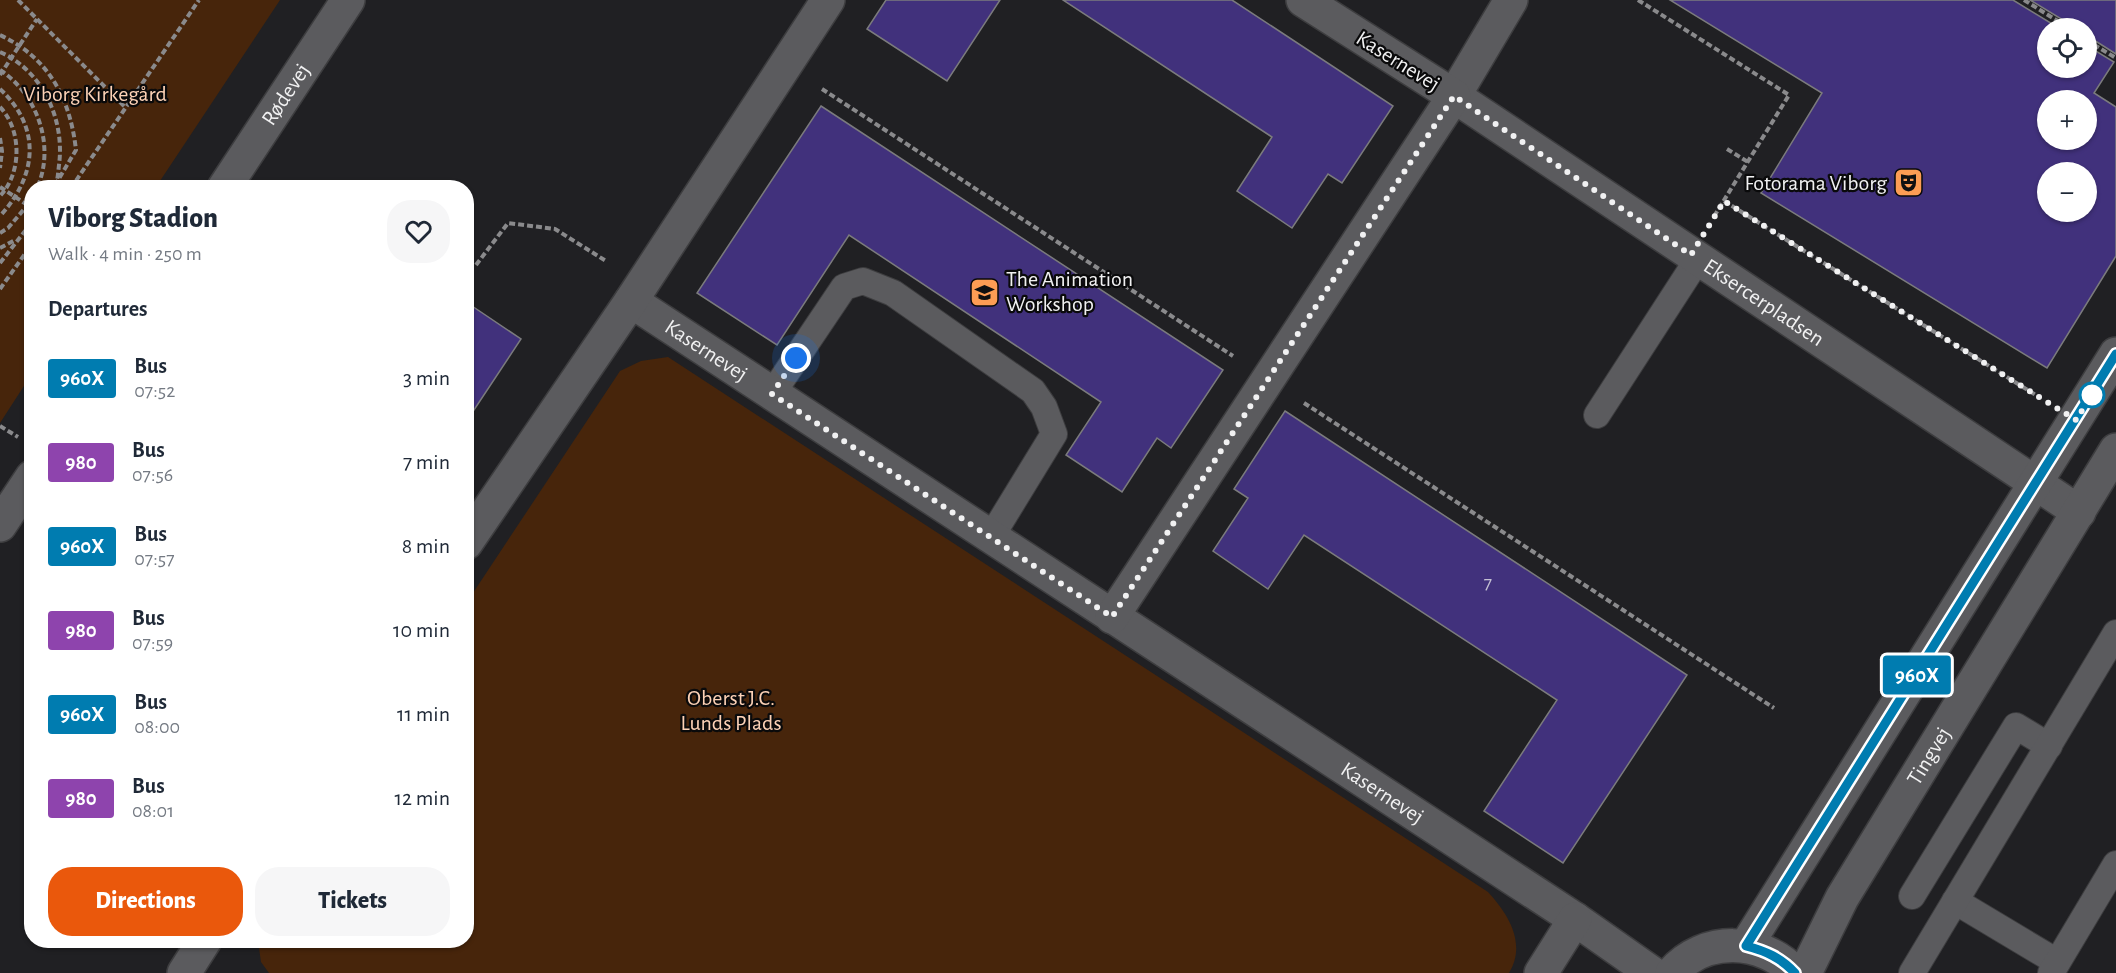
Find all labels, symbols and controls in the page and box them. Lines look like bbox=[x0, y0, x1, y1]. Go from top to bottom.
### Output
map controls bbox=[2037, 18, 2097, 222]
button: locate bbox=[2037, 18, 2097, 78]
street label: Kasernevej bbox=[1352, 27, 1444, 95]
street label: Rødevej bbox=[258, 60, 314, 129]
park label: Viborg Kirkegård bbox=[23, 83, 167, 105]
button: + bbox=[2037, 90, 2097, 150]
button: − bbox=[2037, 162, 2097, 222]
theatre icon: Fotorama Viborg bbox=[1892, 167, 1924, 199]
place label: Fotorama Viborg bbox=[1744, 172, 1887, 194]
button: heart bbox=[387, 200, 450, 263]
text: Viborg Stadion bbox=[48, 205, 218, 233]
text: Walk · 4 min · 250 m bbox=[48, 244, 202, 264]
street label: Eksercerpladsen bbox=[1700, 254, 1828, 350]
place label: The Animation Workshop bbox=[1006, 268, 1133, 315]
school or university icon: The Animation Workshop bbox=[969, 276, 1001, 308]
text: Departures bbox=[48, 298, 148, 320]
street label: Kasernevej bbox=[661, 315, 752, 385]
your location bbox=[781, 343, 811, 373]
text: Bus bbox=[134, 355, 167, 377]
text: 3 min bbox=[403, 367, 450, 389]
text: 960X bbox=[60, 368, 104, 389]
text: 07:52 bbox=[134, 381, 175, 401]
unlabelled marker bbox=[2079, 382, 2105, 408]
text: Bus bbox=[132, 439, 165, 461]
text: 7 min bbox=[403, 451, 450, 473]
text: 980 bbox=[65, 452, 97, 473]
text: 07:56 bbox=[132, 465, 173, 485]
text: Bus bbox=[134, 523, 167, 545]
text: 8 min bbox=[402, 535, 450, 557]
text: 960X bbox=[60, 536, 104, 557]
text: 07:57 bbox=[134, 549, 175, 569]
house number: 7 bbox=[1484, 573, 1492, 593]
text: Bus bbox=[132, 607, 165, 629]
text: 10 min bbox=[393, 619, 450, 641]
text: 980 bbox=[65, 620, 97, 641]
text: 07:59 bbox=[132, 633, 173, 653]
line badge: 960X bbox=[1875, 656, 1959, 694]
text: 960X bbox=[1895, 665, 1939, 686]
park label: Oberst J.C. Lunds Plads bbox=[680, 687, 782, 734]
text: Bus bbox=[134, 691, 167, 713]
text: 11 min bbox=[397, 703, 450, 725]
text: 960X bbox=[60, 704, 104, 725]
text: 08:00 bbox=[134, 717, 180, 737]
street label: Tingvej bbox=[1903, 723, 1955, 789]
street label: Kasernevej bbox=[1337, 758, 1428, 828]
text: Bus bbox=[132, 775, 165, 797]
text: 12 min bbox=[395, 787, 450, 809]
text: 980 bbox=[65, 788, 97, 809]
text: 08:01 bbox=[132, 801, 174, 821]
button: Directions bbox=[48, 867, 243, 936]
button: Tickets bbox=[255, 867, 450, 936]

